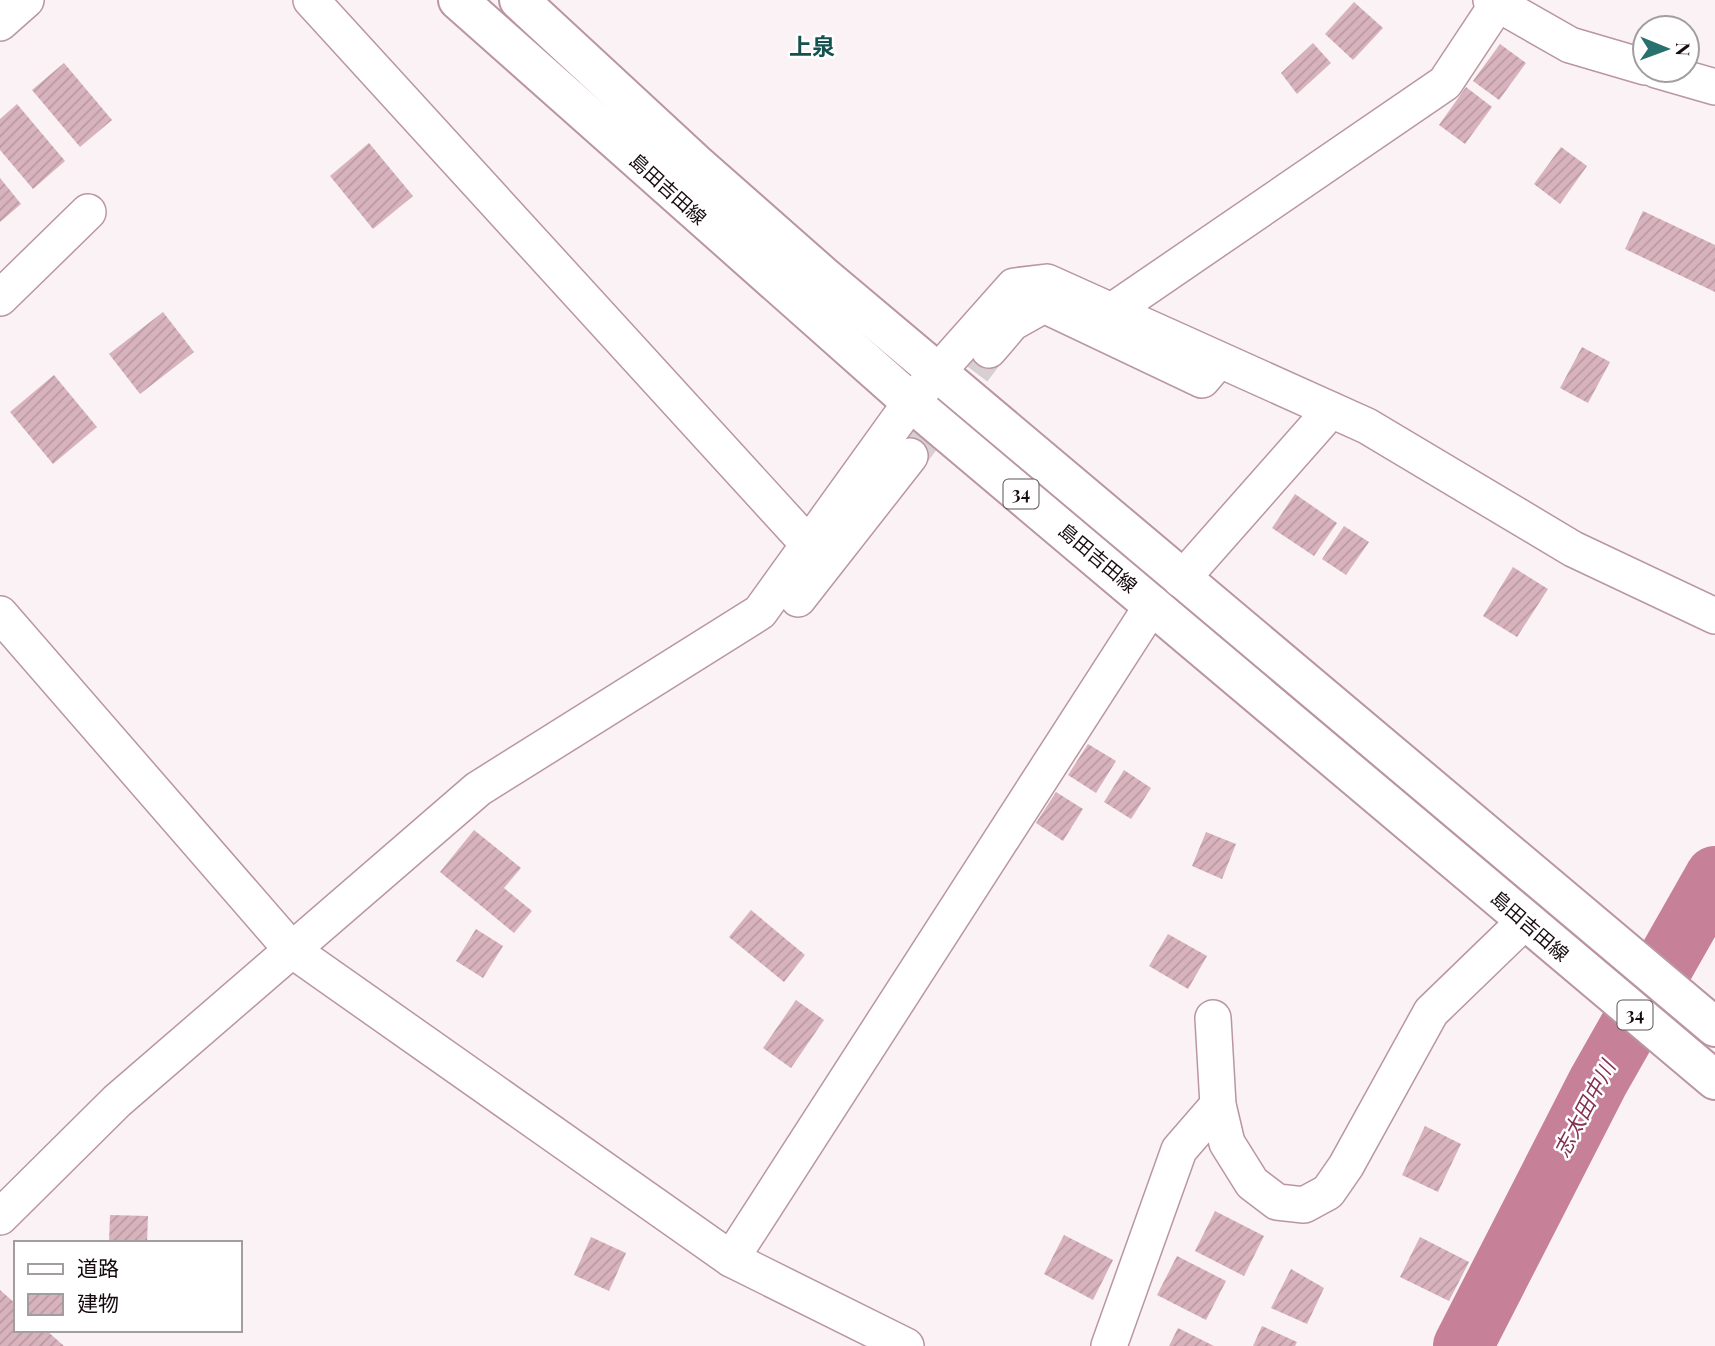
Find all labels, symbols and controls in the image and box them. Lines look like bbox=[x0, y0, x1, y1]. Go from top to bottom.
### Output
north arrow bbox=[1631, 14, 1701, 84]
district label: 上泉 bbox=[789, 30, 835, 61]
text: N bbox=[1671, 42, 1697, 57]
street label: 島田吉田線 bbox=[625, 147, 713, 230]
road number: 34 bbox=[1004, 480, 1038, 508]
street label: 島田吉田線 bbox=[1054, 517, 1143, 598]
street label: 島田吉田線 bbox=[1486, 884, 1575, 966]
road number: 34 bbox=[1618, 1000, 1652, 1030]
water label: 志太田中川 bbox=[1546, 1053, 1621, 1161]
legend bbox=[14, 1241, 242, 1332]
text: 道路 bbox=[77, 1253, 119, 1281]
text: 建物 bbox=[77, 1288, 119, 1316]

